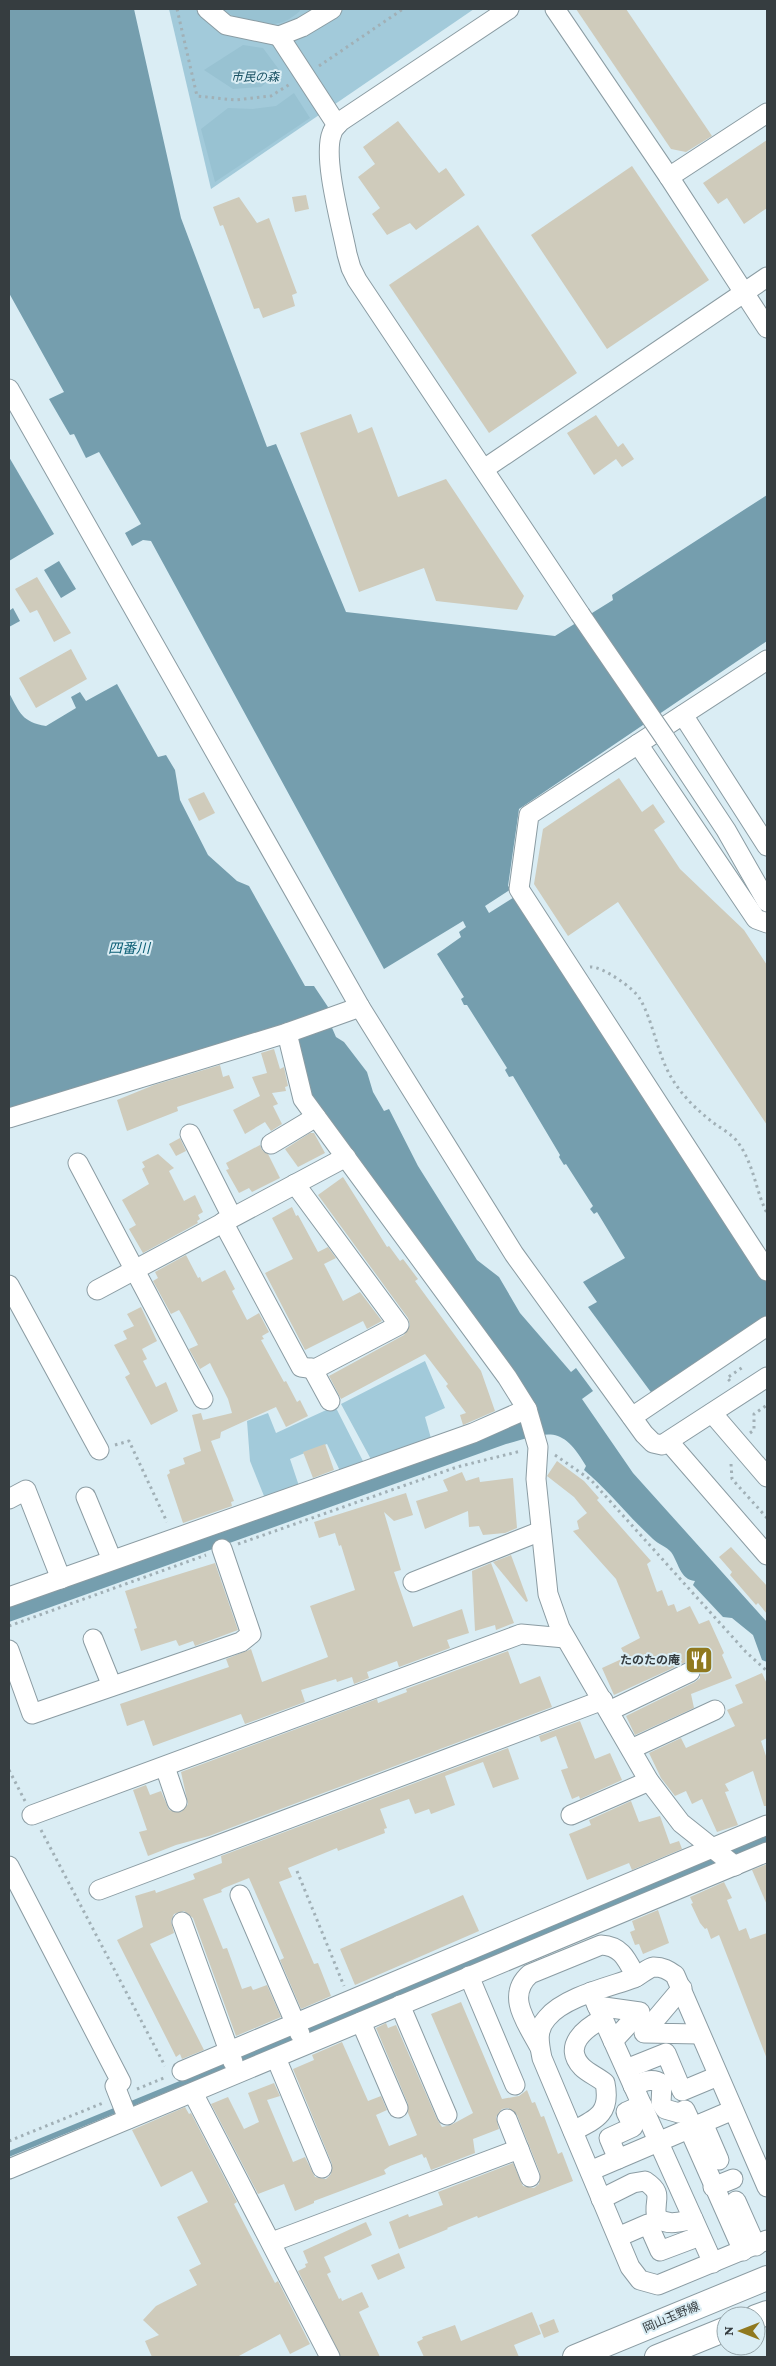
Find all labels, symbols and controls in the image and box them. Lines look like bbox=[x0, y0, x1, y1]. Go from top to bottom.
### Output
park label: 市民の森 bbox=[231, 70, 280, 84]
water label: 四番川 bbox=[108, 940, 152, 956]
restaurant icon: たのたの庵 bbox=[684, 1645, 714, 1675]
place label: たのたの庵 bbox=[620, 1653, 680, 1667]
street label: 岡山玉野線 bbox=[641, 2299, 701, 2335]
north arrow bbox=[716, 2306, 766, 2356]
text: N bbox=[720, 2326, 736, 2336]

